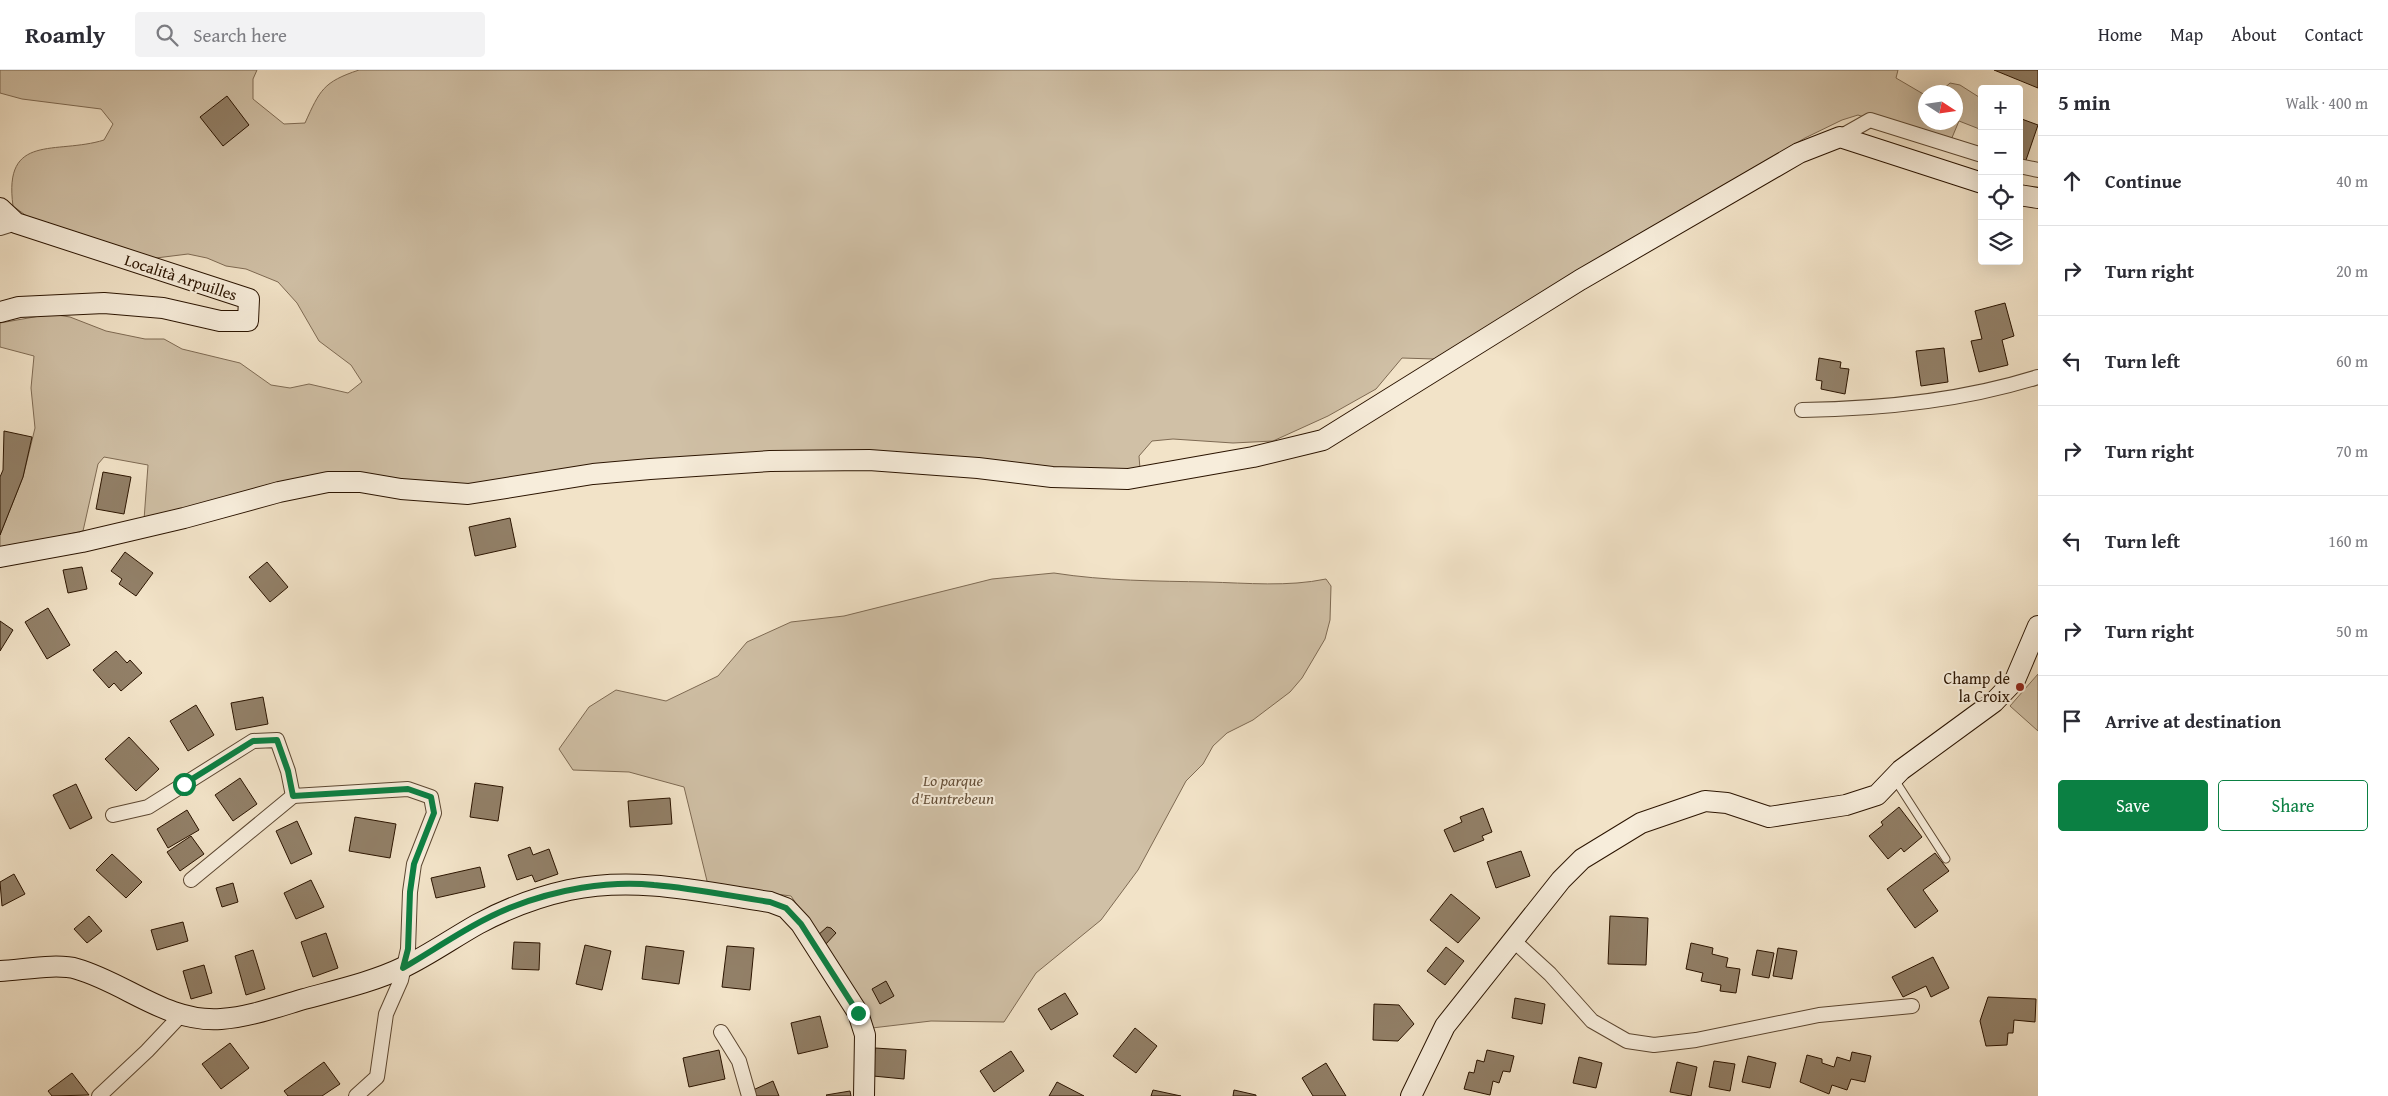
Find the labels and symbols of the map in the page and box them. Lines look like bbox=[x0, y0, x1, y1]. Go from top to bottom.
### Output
north arrow bbox=[1918, 85, 1963, 130]
street label: Località Arpuilles bbox=[122, 247, 240, 307]
place label: Champ de la Croix bbox=[1943, 666, 2011, 708]
marker: Champ de la Croix bbox=[2014, 681, 2026, 693]
park label: Lo parque d'Euntrebeun bbox=[912, 768, 994, 810]
route start bbox=[173, 773, 196, 796]
route end bbox=[847, 1002, 870, 1025]

